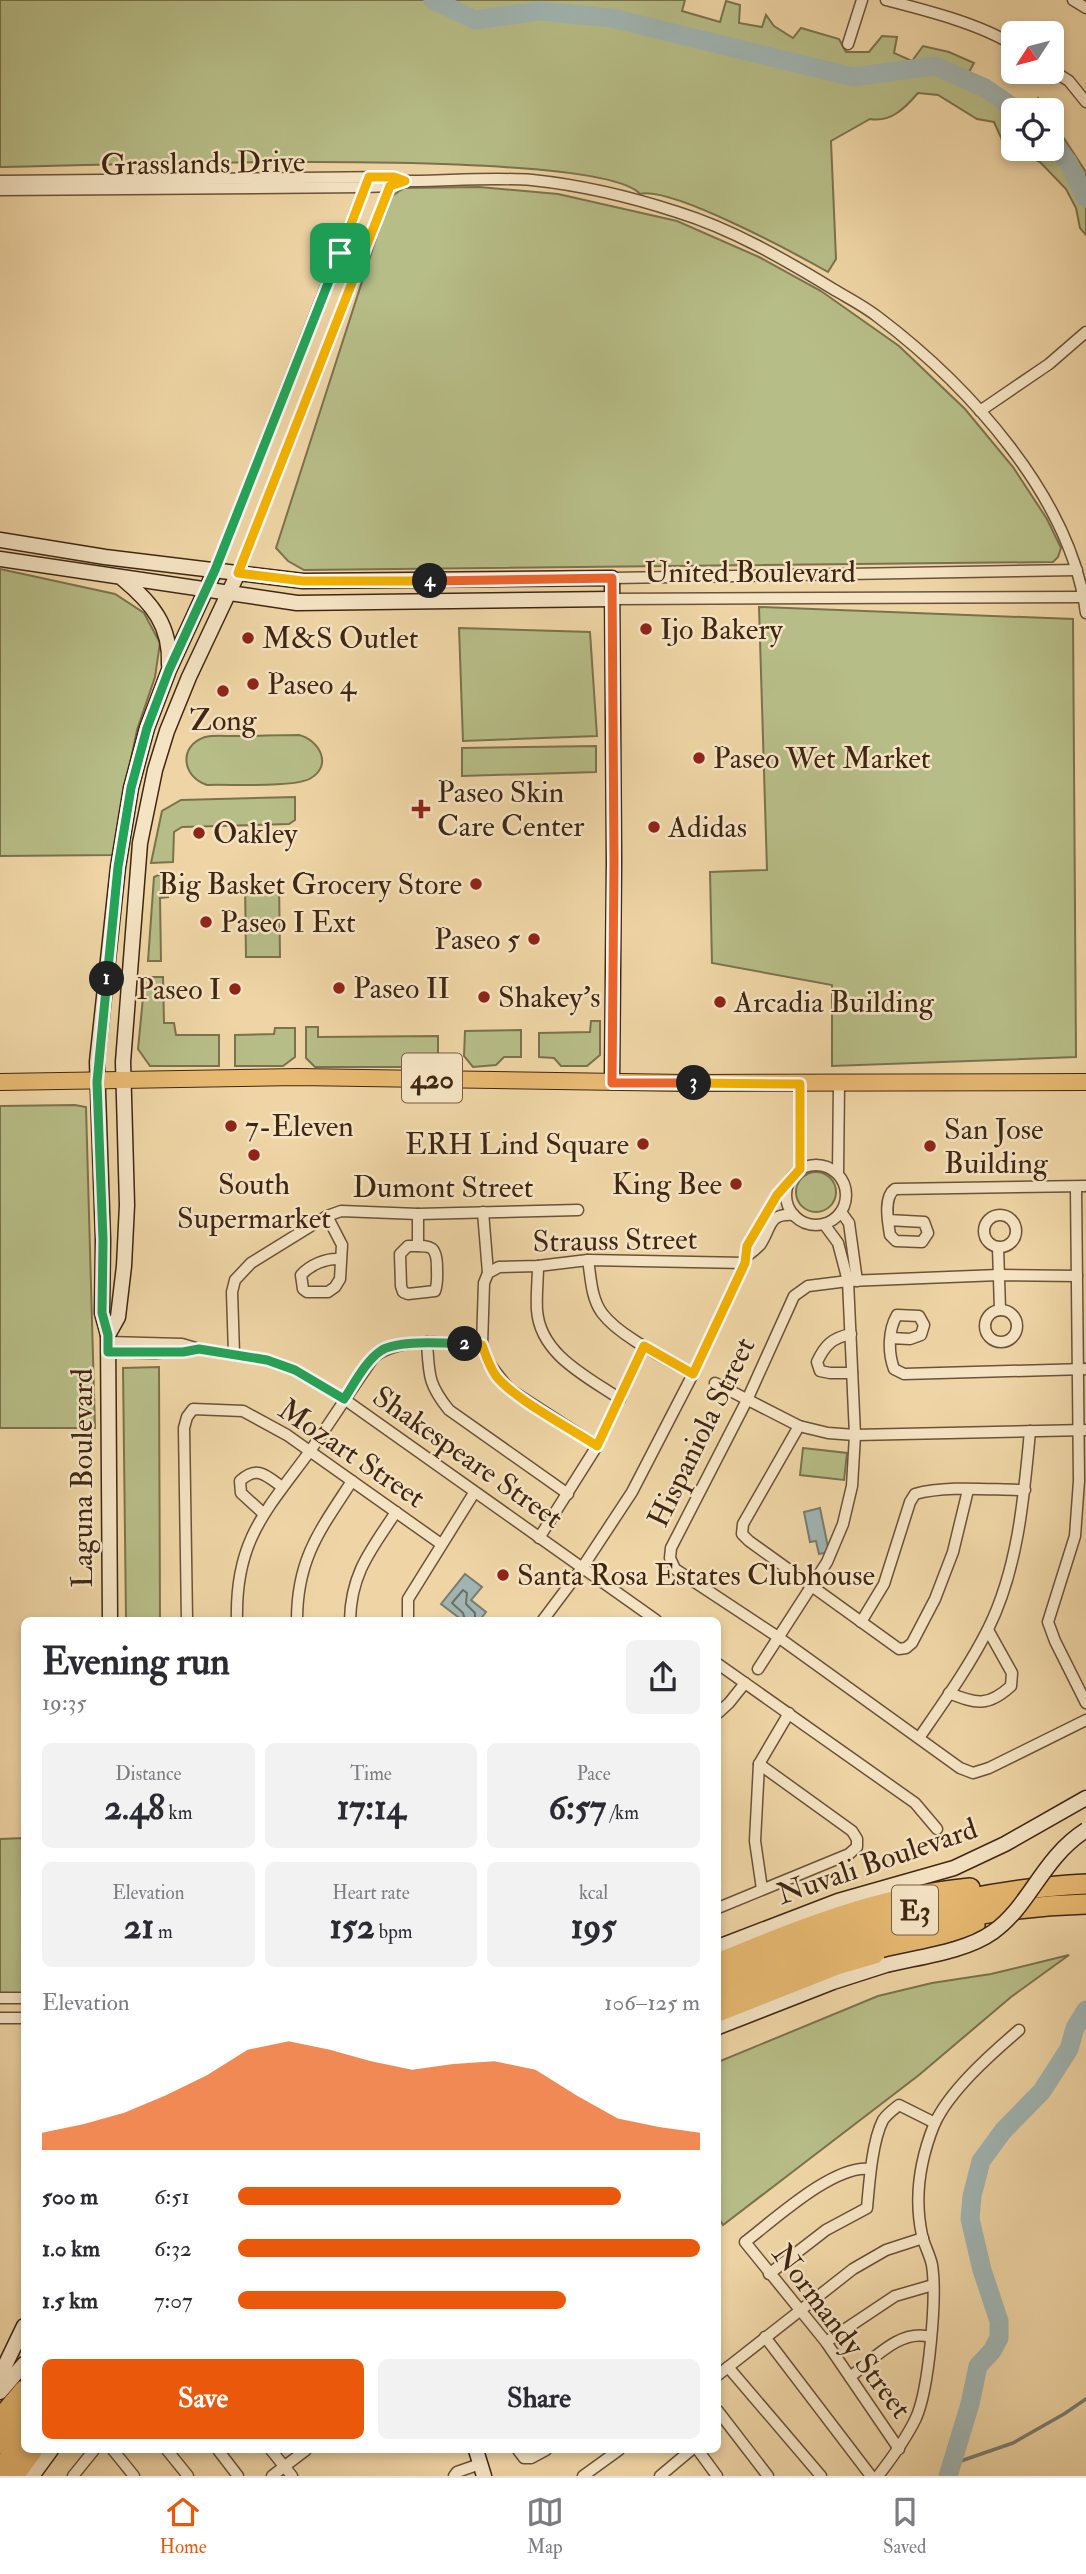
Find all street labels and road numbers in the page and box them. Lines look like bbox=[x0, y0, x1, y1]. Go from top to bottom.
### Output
street label: Grasslands Drive bbox=[100, 143, 306, 184]
street label: United Boulevard bbox=[644, 554, 856, 591]
road number: 420 bbox=[402, 1054, 462, 1102]
street label: Dumont Street bbox=[352, 1169, 534, 1206]
street label: Strauss Street bbox=[532, 1221, 698, 1260]
street label: Hispaniola Street bbox=[640, 1331, 763, 1533]
street label: Laguna Boulevard bbox=[64, 1368, 101, 1588]
street label: Shakespeare Street bbox=[365, 1378, 570, 1537]
street label: Mozart Street bbox=[271, 1391, 432, 1516]
street label: Nuvali Boulevard bbox=[772, 1810, 982, 1913]
road number: E3 bbox=[892, 1885, 938, 1934]
street label: Normandy Street bbox=[764, 2237, 920, 2426]

